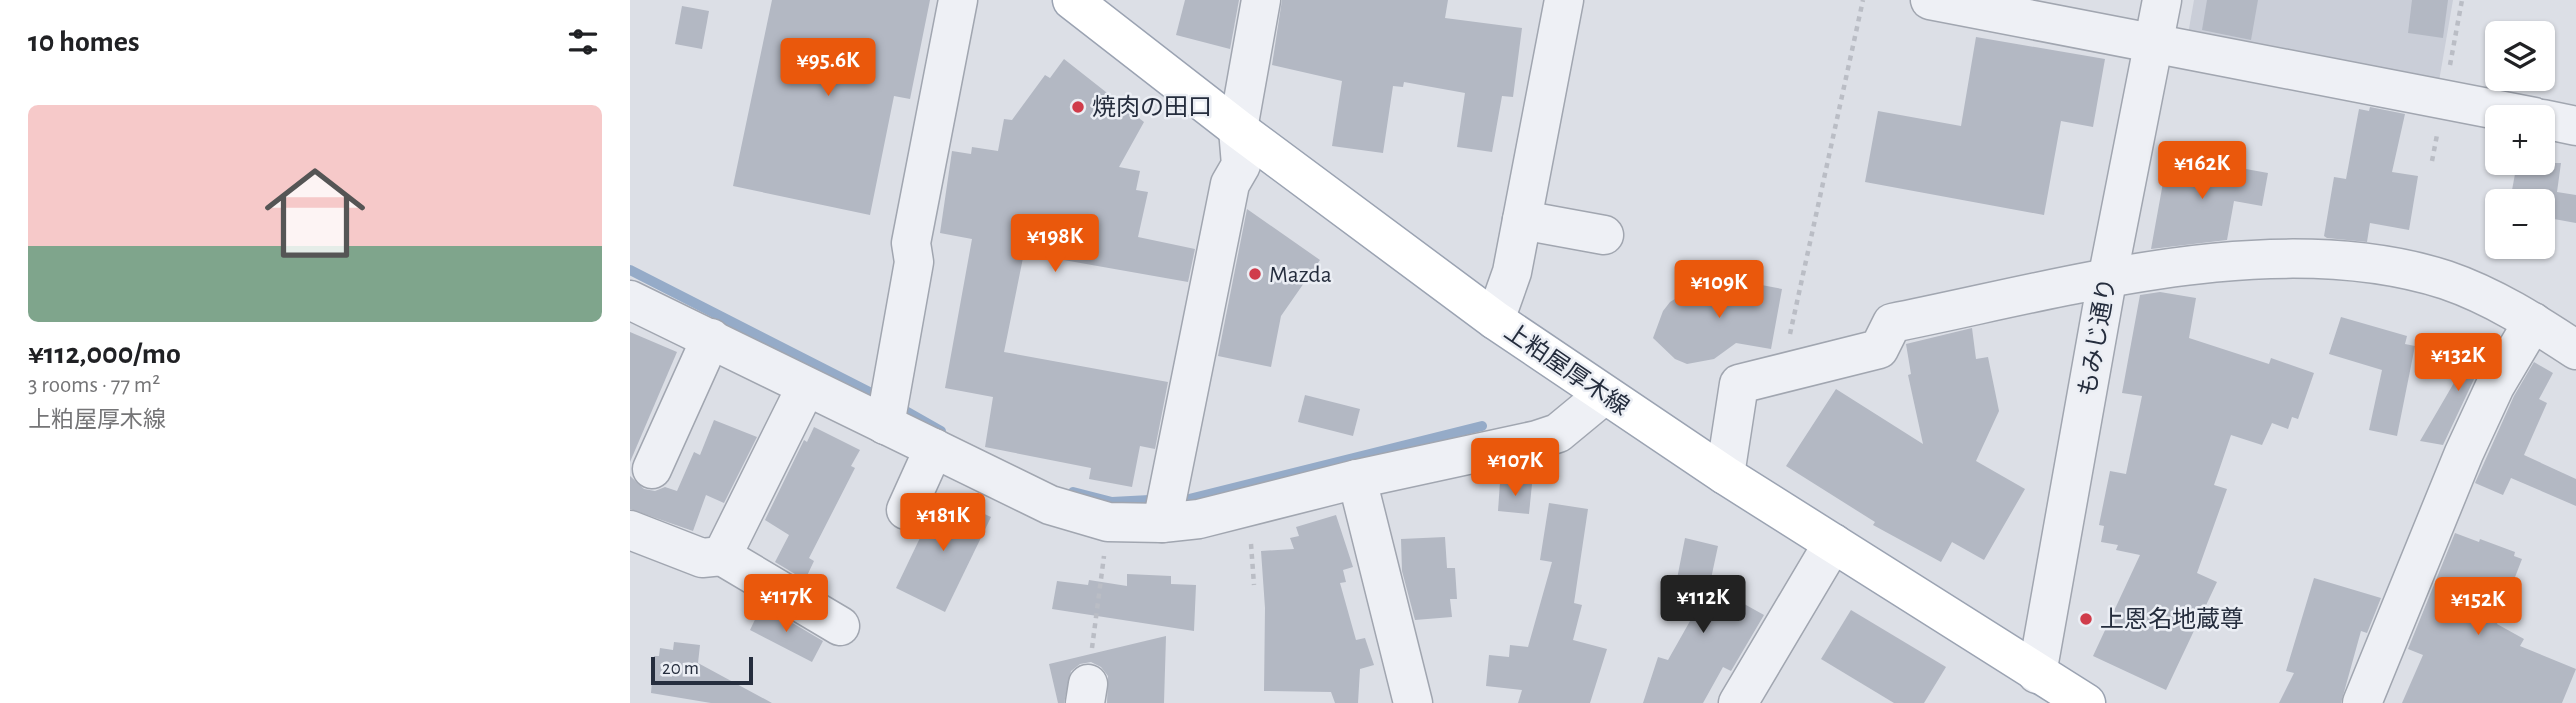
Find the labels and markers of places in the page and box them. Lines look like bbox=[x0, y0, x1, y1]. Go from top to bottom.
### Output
pin: ¥95.6K bbox=[771, 38, 885, 98]
place label: 焼肉の田口 bbox=[1092, 94, 1212, 120]
marker: 焼肉の田口 bbox=[1070, 99, 1086, 115]
pin: ¥162K bbox=[2153, 142, 2251, 201]
pin: ¥198K bbox=[1006, 215, 1104, 274]
pin: ¥109K bbox=[1670, 260, 1768, 320]
place label: Mazda bbox=[1269, 263, 1332, 287]
marker: Mazda bbox=[1247, 266, 1263, 282]
pin: ¥132K bbox=[2409, 334, 2507, 393]
pin: ¥107K bbox=[1466, 438, 1564, 498]
pin: ¥181K bbox=[894, 494, 992, 553]
pin: ¥117K bbox=[737, 574, 835, 634]
pin: ¥112K bbox=[1654, 576, 1752, 635]
pin: ¥152K bbox=[2429, 578, 2527, 637]
place label: 上恩名地蔵尊 bbox=[2100, 606, 2244, 632]
marker: 上恩名地蔵尊 bbox=[2078, 611, 2094, 627]

